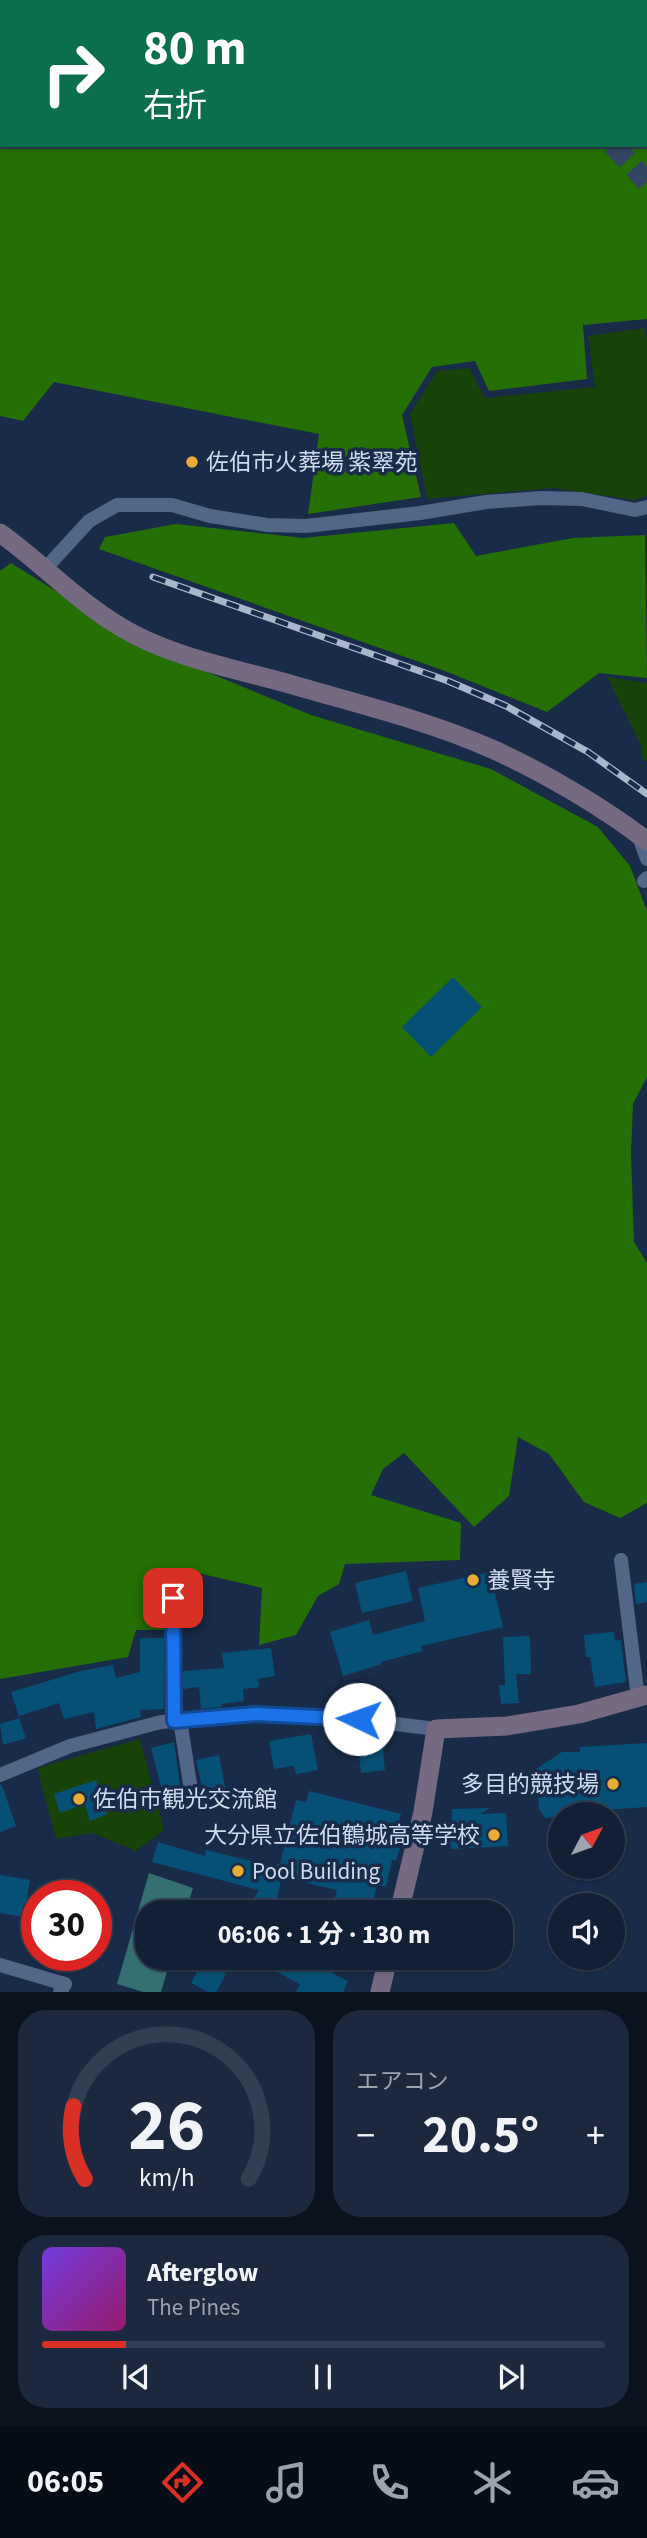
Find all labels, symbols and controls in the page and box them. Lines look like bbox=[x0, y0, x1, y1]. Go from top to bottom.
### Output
text: 80 m bbox=[143, 14, 247, 84]
icon: right bbox=[28, 28, 119, 119]
text: 右折 bbox=[143, 83, 207, 129]
place label: 佐伯市火葬場 紫翠苑 bbox=[206, 446, 418, 479]
marker: 佐伯市火葬場 紫翠苑 bbox=[184, 454, 200, 470]
place label: 養賢寺 bbox=[487, 1564, 556, 1597]
pin bbox=[143, 1568, 203, 1628]
marker: 養賢寺 bbox=[465, 1572, 481, 1588]
icon: arrive bbox=[154, 1579, 192, 1617]
position arrow bbox=[322, 1682, 396, 1756]
place label: 多目的競技場 bbox=[461, 1768, 599, 1801]
marker: 多目的競技場 bbox=[605, 1776, 621, 1792]
place label: 佐伯市観光交流館 bbox=[93, 1783, 277, 1816]
marker: 佐伯市観光交流館 bbox=[71, 1791, 87, 1807]
north arrow bbox=[548, 1802, 625, 1880]
map controls bbox=[548, 1802, 625, 1970]
place label: 大分県立佐伯鶴城高等学校 bbox=[204, 1819, 480, 1852]
marker: 大分県立佐伯鶴城高等学校 bbox=[486, 1827, 502, 1843]
place label: Pool Building bbox=[252, 1855, 380, 1888]
marker: Pool Building bbox=[230, 1863, 246, 1879]
speed limit sign: 30 bbox=[21, 1880, 112, 1971]
button: sound bbox=[548, 1893, 625, 1970]
text: 06:06 · 1 分 · 130 m bbox=[218, 1916, 430, 1953]
text: エアコン bbox=[357, 2065, 449, 2098]
text: 26 bbox=[128, 2075, 205, 2179]
text: 20.5° bbox=[422, 2099, 539, 2173]
text: − bbox=[357, 2109, 375, 2163]
text: + bbox=[586, 2109, 605, 2163]
text: km/h bbox=[139, 2160, 194, 2196]
text: Afterglow bbox=[147, 2254, 258, 2291]
text: The Pines bbox=[147, 2291, 240, 2324]
icon: previous bbox=[117, 2358, 155, 2396]
icon: pause bbox=[304, 2358, 342, 2396]
icon: next bbox=[492, 2358, 530, 2396]
icon: directions bbox=[158, 2458, 207, 2507]
icon: music bbox=[262, 2458, 311, 2507]
icon: phone bbox=[365, 2458, 414, 2507]
icon: climate bbox=[468, 2458, 517, 2507]
icon: car bbox=[571, 2458, 620, 2507]
text: 06:05 bbox=[27, 2459, 104, 2505]

